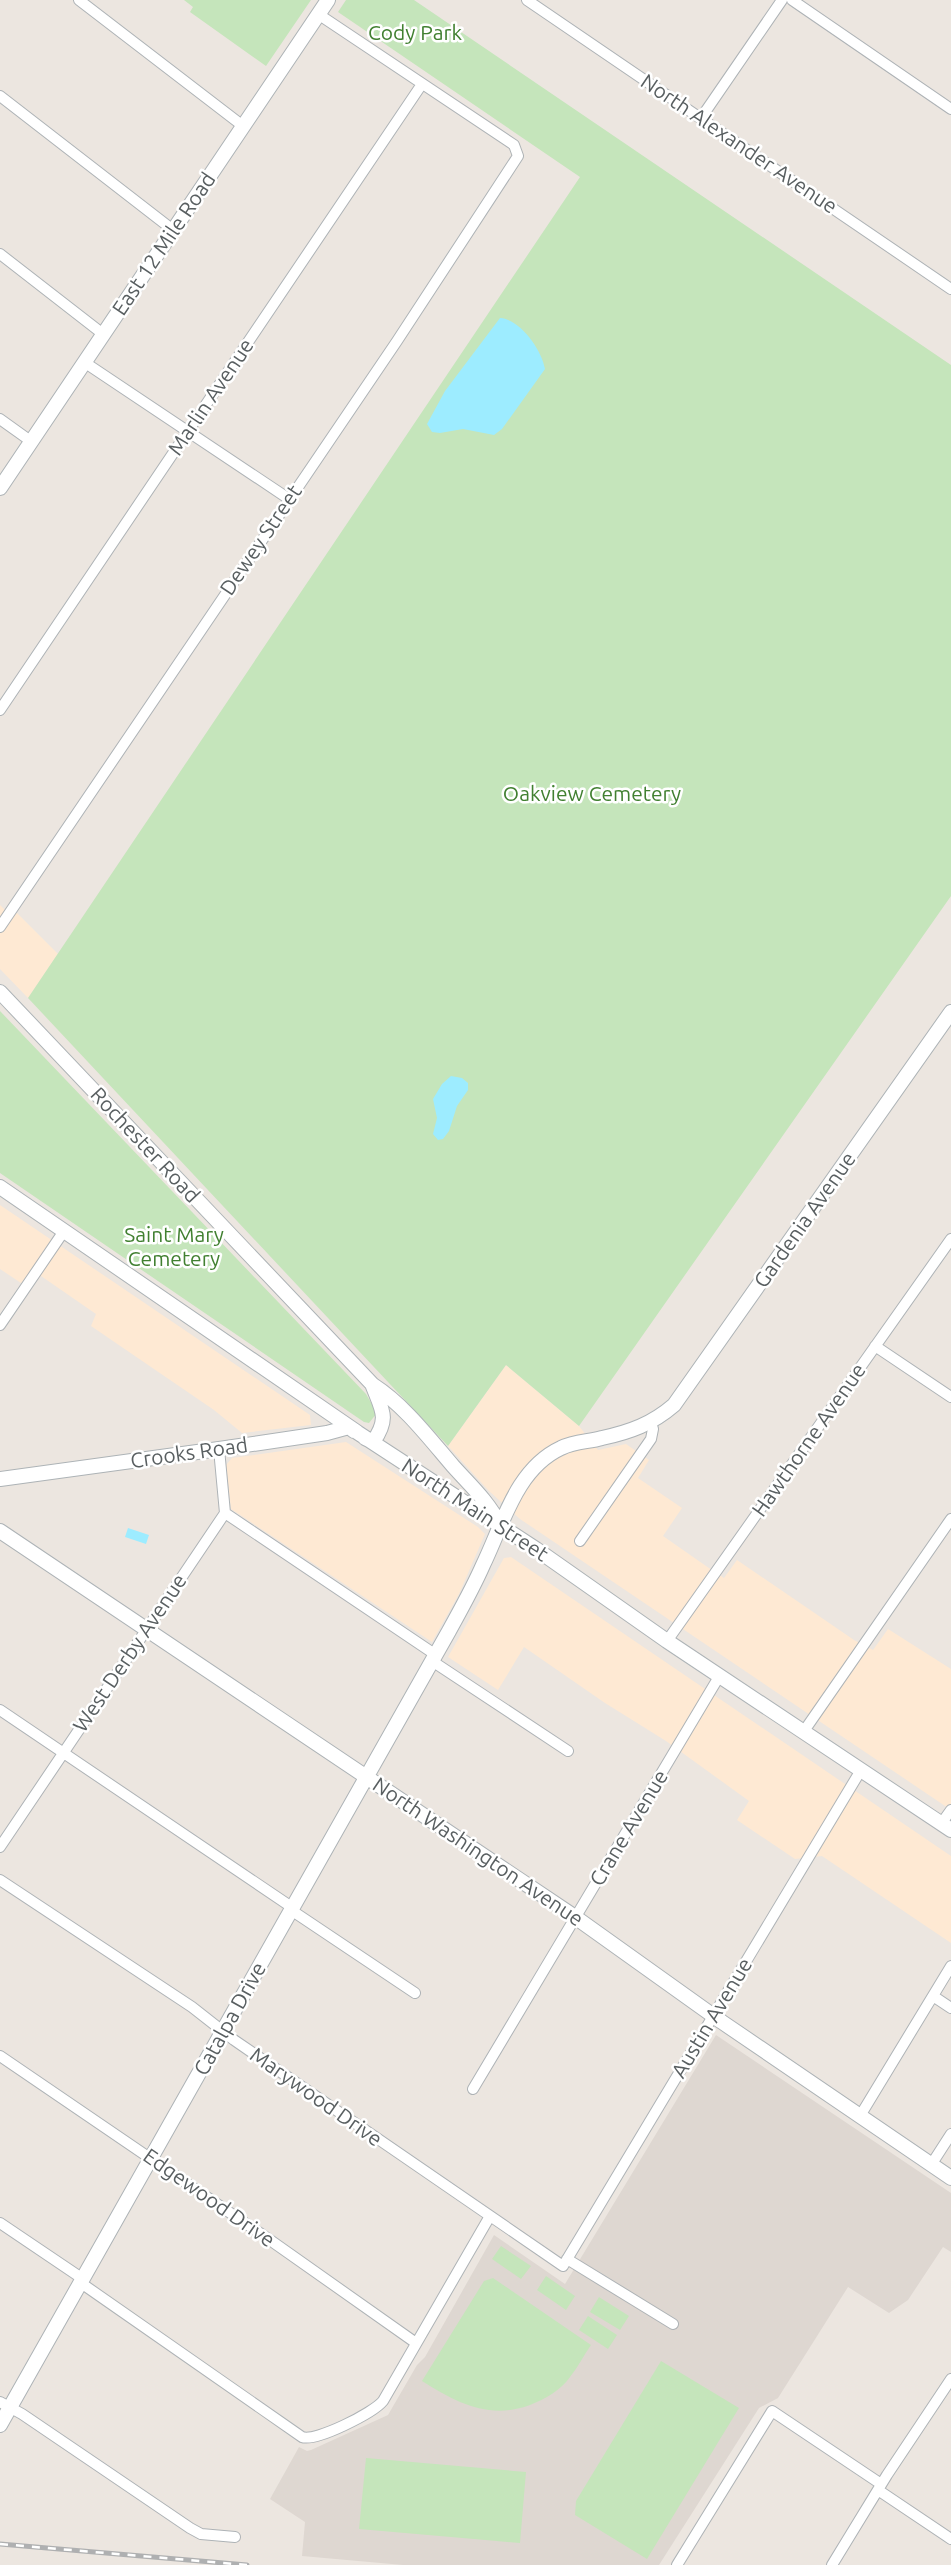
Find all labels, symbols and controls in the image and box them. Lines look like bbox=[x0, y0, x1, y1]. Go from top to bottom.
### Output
park label: Cody Park bbox=[368, 20, 462, 44]
street label: North Alexander Avenue bbox=[637, 68, 842, 218]
street label: East 12 Mile Road bbox=[107, 168, 220, 319]
street label: Marlin Avenue bbox=[162, 334, 258, 459]
street label: Dewey Street bbox=[214, 480, 306, 599]
park label: Oakview Cemetery bbox=[503, 781, 681, 805]
street label: Rochester Road bbox=[86, 1082, 205, 1207]
street label: Gardenia Avenue bbox=[748, 1147, 860, 1292]
park label: Saint Mary Cemetery bbox=[124, 1222, 224, 1270]
street label: Hawthorne Avenue bbox=[746, 1358, 870, 1521]
street label: Crooks Road bbox=[129, 1432, 249, 1472]
street label: North Main Street bbox=[398, 1453, 553, 1565]
street label: West Derby Avenue bbox=[67, 1569, 191, 1736]
street label: Crane Avenue bbox=[584, 1765, 672, 1890]
street label: North Washington Avenue bbox=[369, 1772, 588, 1931]
street label: Austin Avenue bbox=[666, 1953, 756, 2082]
street label: Catalpa Drive bbox=[188, 1958, 270, 2079]
street label: Marywood Drive bbox=[246, 2042, 387, 2151]
street label: Edgewood Drive bbox=[139, 2143, 280, 2252]

